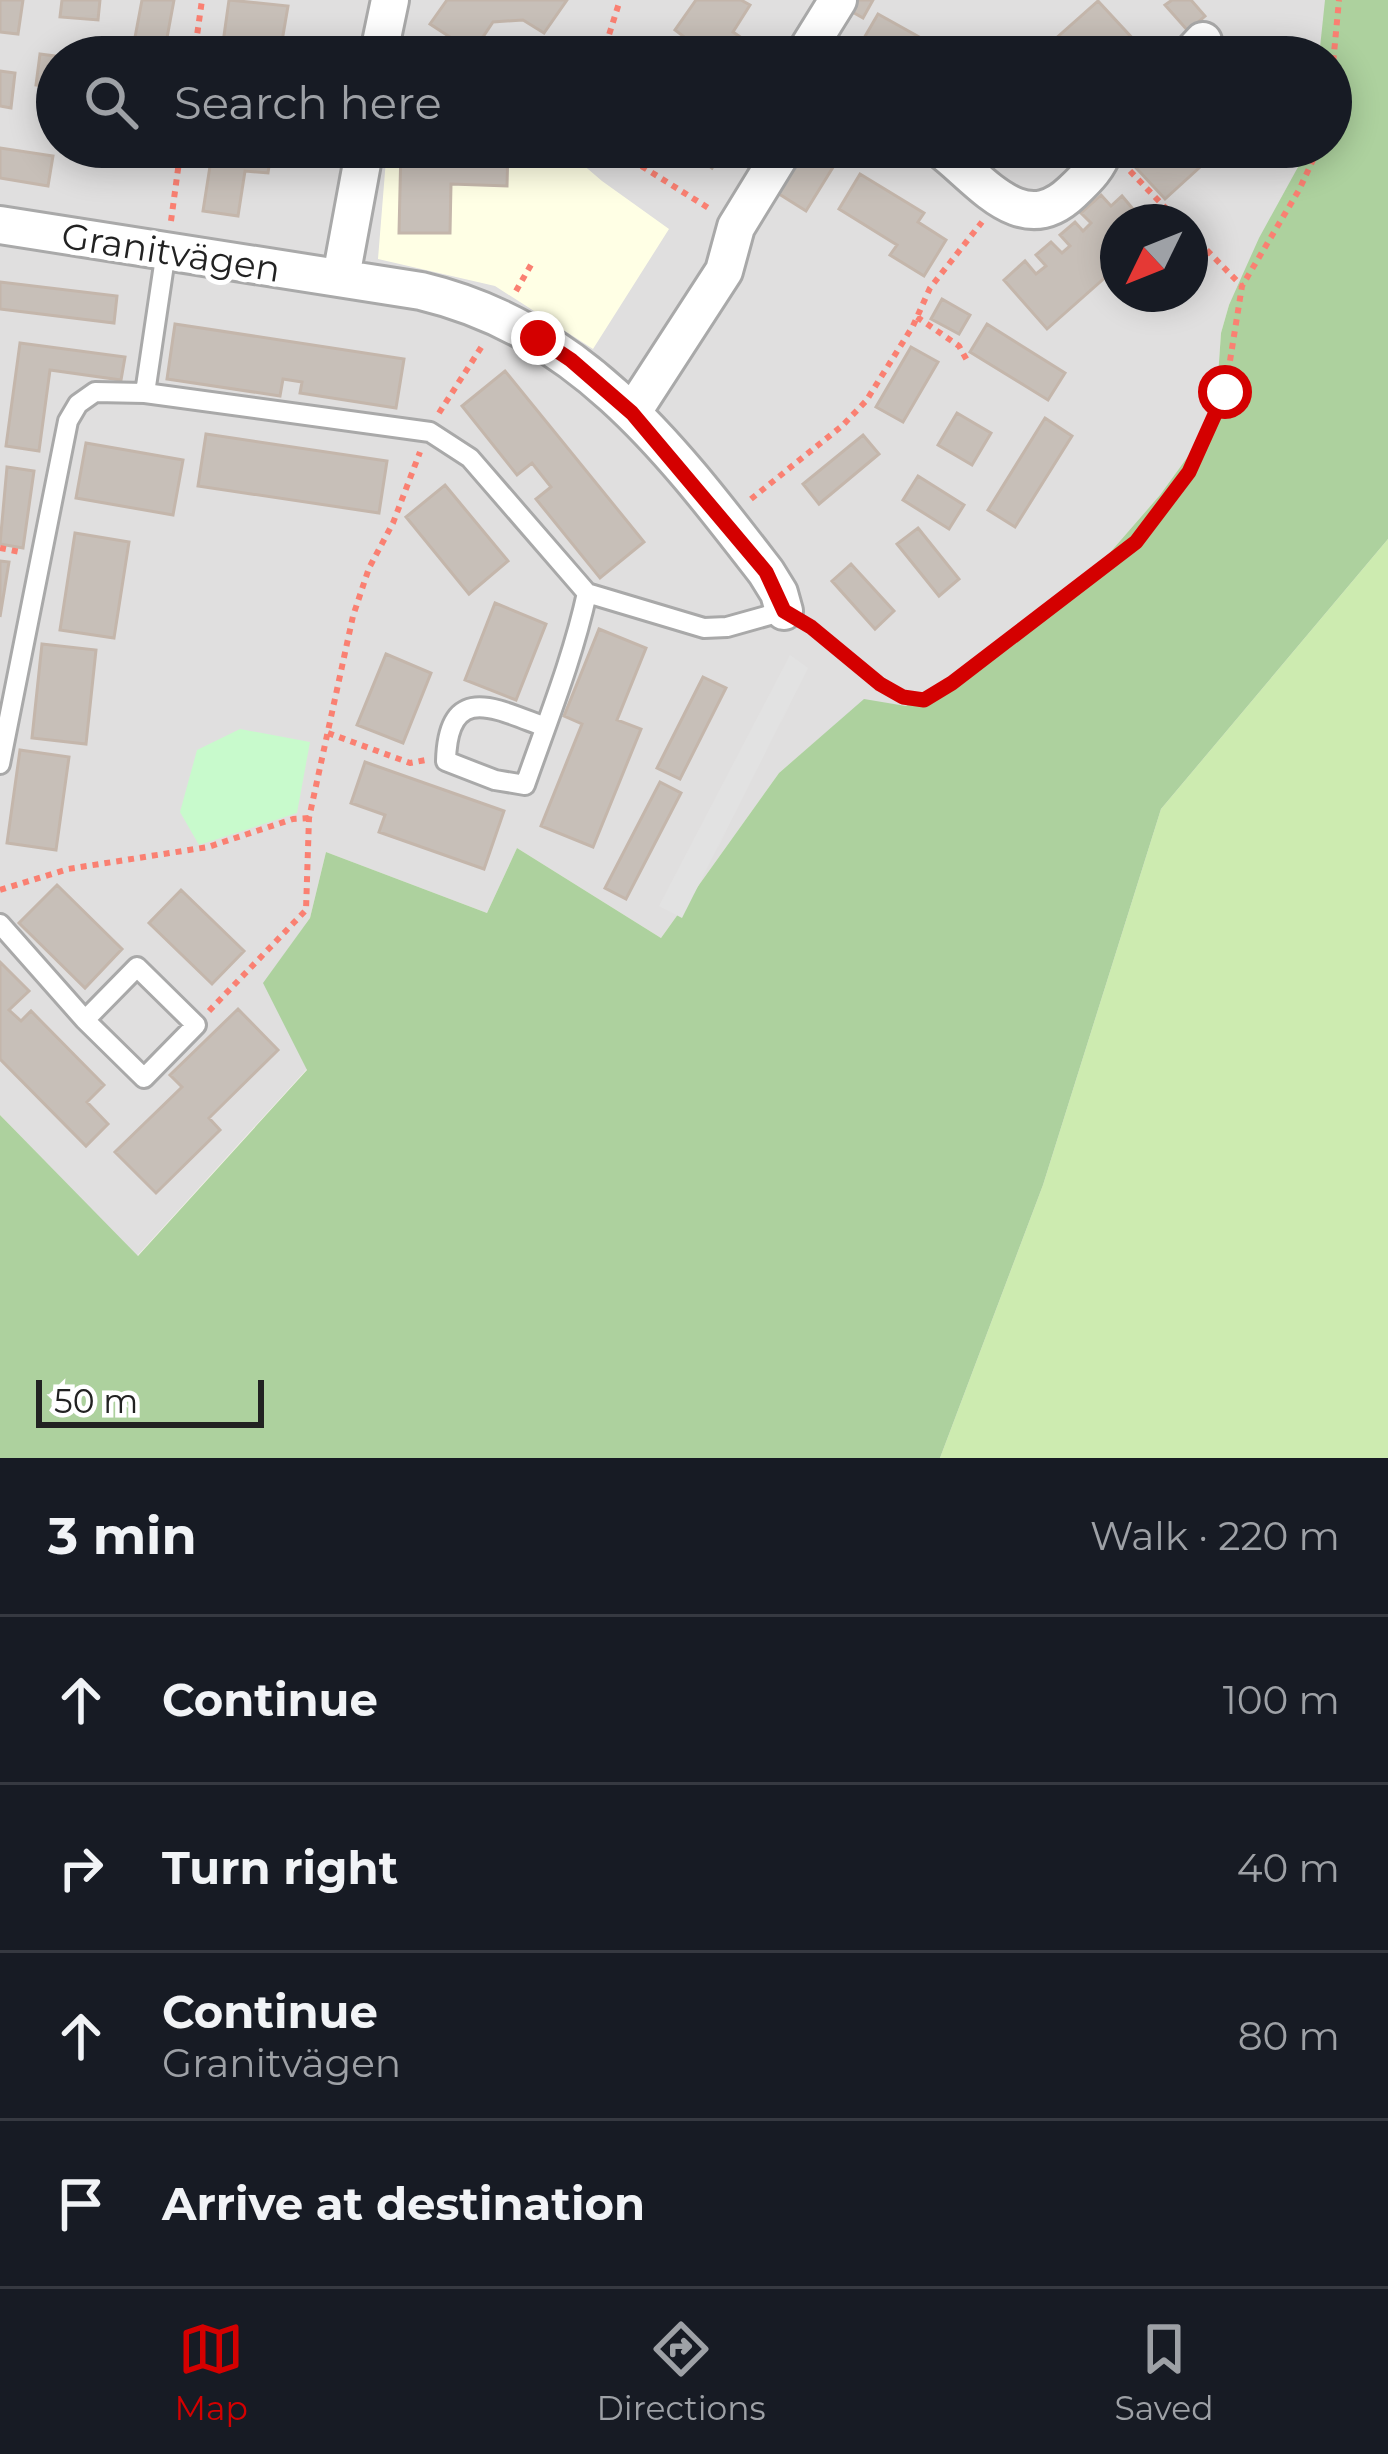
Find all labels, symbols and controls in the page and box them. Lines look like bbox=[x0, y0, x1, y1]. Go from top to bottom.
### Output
search box bbox=[36, 36, 1352, 168]
icon: search bbox=[78, 69, 144, 135]
text: Search here bbox=[174, 75, 442, 130]
north arrow bbox=[1100, 204, 1208, 312]
street label: Granitvägen bbox=[59, 213, 283, 291]
route end bbox=[511, 311, 565, 365]
route start bbox=[1198, 365, 1252, 419]
scale bar bbox=[36, 1374, 264, 1427]
text: 50 m bbox=[54, 1381, 138, 1421]
text: 3 min bbox=[48, 1505, 197, 1567]
text: Walk · 220 m bbox=[1090, 1512, 1340, 1560]
icon: ahead bbox=[48, 1667, 114, 1733]
text: Continue bbox=[162, 1672, 378, 1727]
text: 100 m bbox=[1223, 1676, 1340, 1724]
icon: right bbox=[48, 1835, 114, 1901]
text: Turn right bbox=[162, 1840, 398, 1895]
text: 40 m bbox=[1237, 1844, 1340, 1892]
text: Continue bbox=[162, 1984, 378, 2039]
icon: ahead bbox=[48, 2003, 114, 2069]
text: 80 m bbox=[1238, 2012, 1340, 2060]
text: Granitvägen bbox=[162, 2039, 401, 2087]
icon: arrive bbox=[48, 2171, 114, 2237]
text: Arrive at destination bbox=[162, 2176, 645, 2231]
tab: Map bbox=[174, 2316, 248, 2428]
tab: Directions bbox=[597, 2316, 766, 2428]
tab: Saved bbox=[1114, 2316, 1214, 2428]

